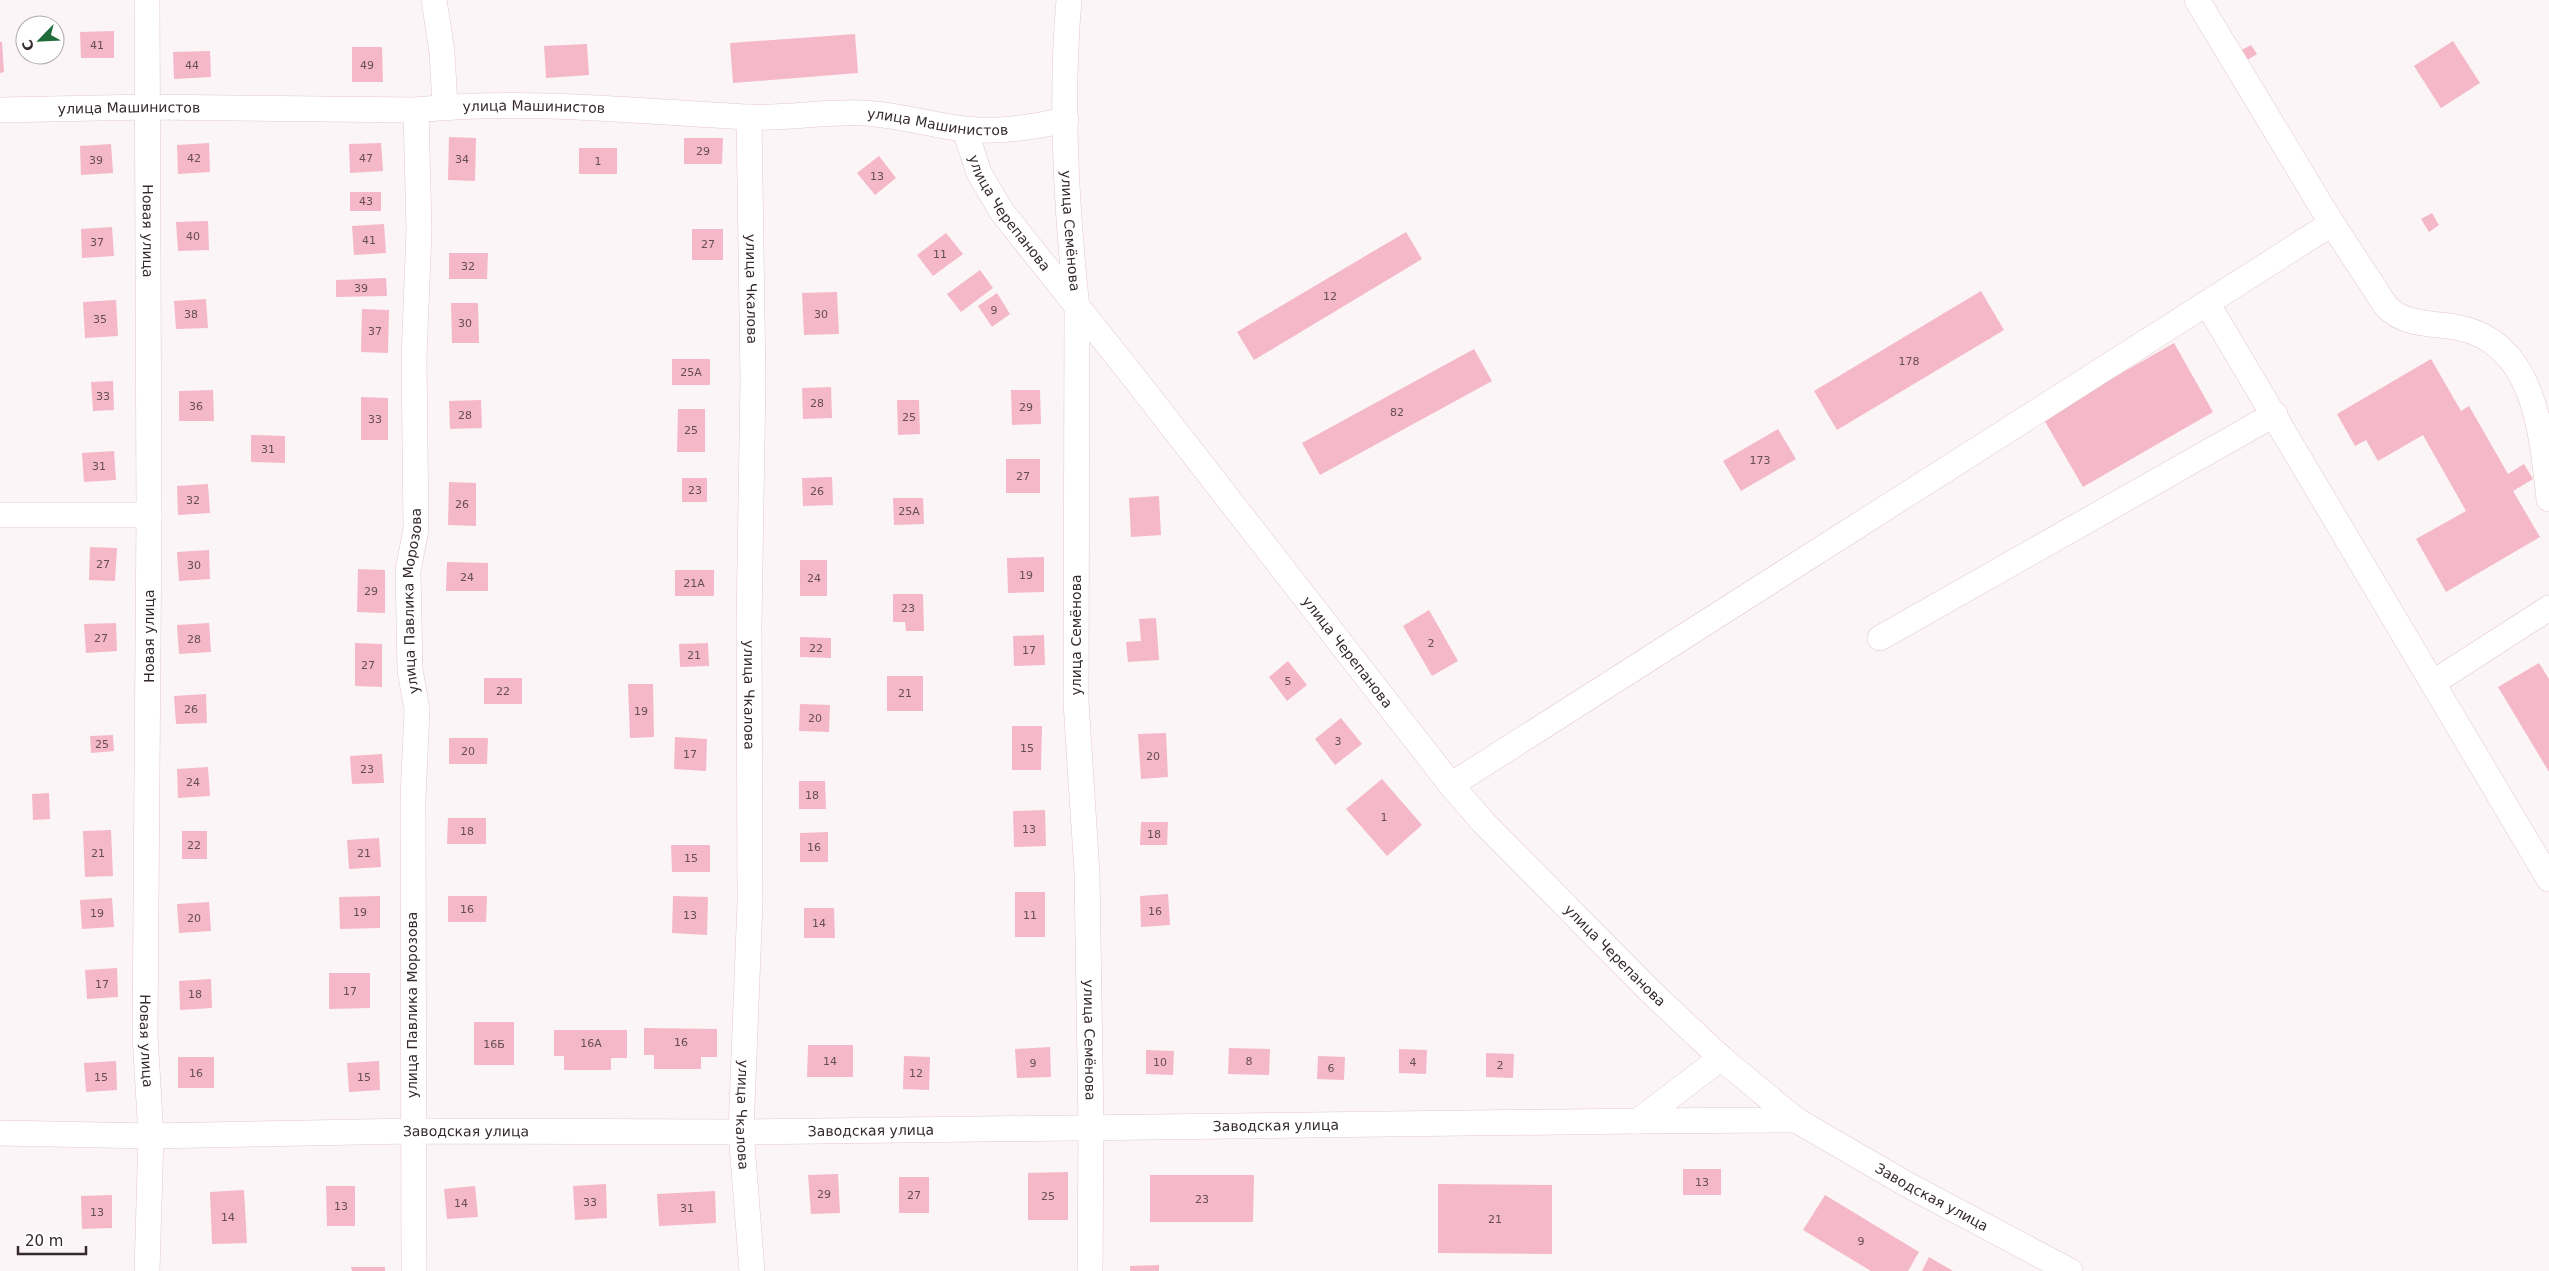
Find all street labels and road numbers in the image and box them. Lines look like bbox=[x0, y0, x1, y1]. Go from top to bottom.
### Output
street label: улица Машинистов bbox=[462, 98, 605, 116]
street label: улица Машинистов bbox=[58, 99, 200, 117]
street label: улица Машинистов bbox=[866, 105, 1009, 138]
street label: улица Черепанова bbox=[966, 153, 1054, 274]
street label: улица Семёнова bbox=[1058, 170, 1083, 292]
street label: Новая улица bbox=[140, 184, 156, 278]
street label: улица Чкалова bbox=[743, 234, 760, 344]
street label: улица Павлика Морозова bbox=[400, 508, 425, 695]
street label: улица Семёнова bbox=[1068, 574, 1084, 696]
street label: Новая улица bbox=[141, 589, 157, 683]
street label: улица Черепанова bbox=[1299, 593, 1396, 711]
street label: улица Чкалова bbox=[741, 640, 757, 750]
street label: улица Черепанова bbox=[1561, 901, 1669, 1010]
street label: улица Павлика Морозова bbox=[404, 912, 420, 1098]
street label: улица Семёнова bbox=[1081, 979, 1099, 1101]
street label: Новая улица bbox=[137, 994, 156, 1088]
street label: улица Чкалова bbox=[733, 1060, 752, 1170]
street label: Заводская улица bbox=[1213, 1117, 1339, 1134]
street label: Заводская улица bbox=[808, 1122, 934, 1139]
street label: Заводская улица bbox=[403, 1123, 529, 1139]
street label: Заводская улица bbox=[1872, 1160, 1991, 1234]

